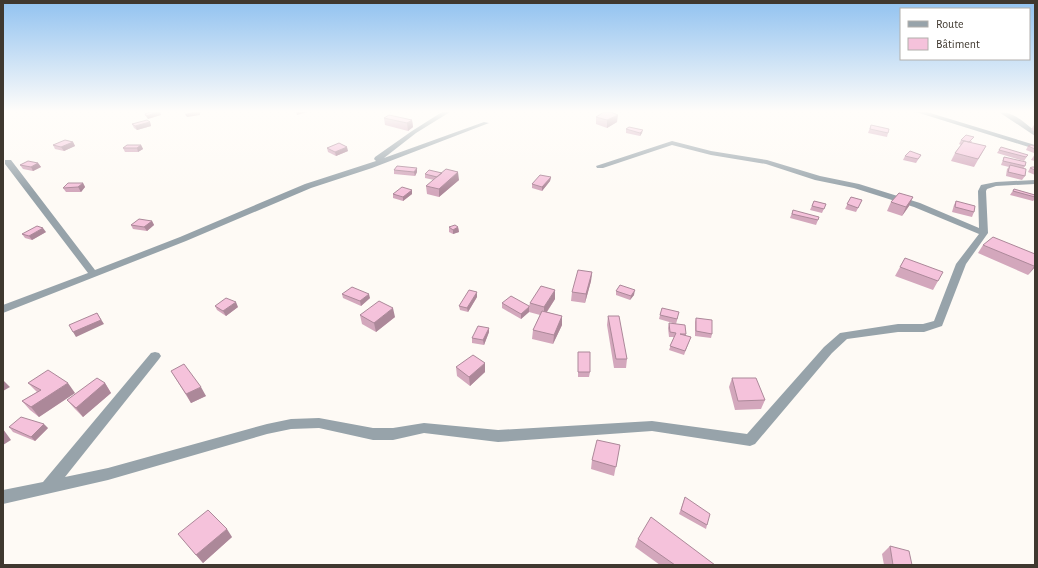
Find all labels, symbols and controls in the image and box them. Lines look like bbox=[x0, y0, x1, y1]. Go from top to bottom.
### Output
legend bbox=[900, 8, 1030, 60]
text: Route bbox=[936, 18, 963, 30]
text: Bâtiment bbox=[936, 38, 980, 50]

